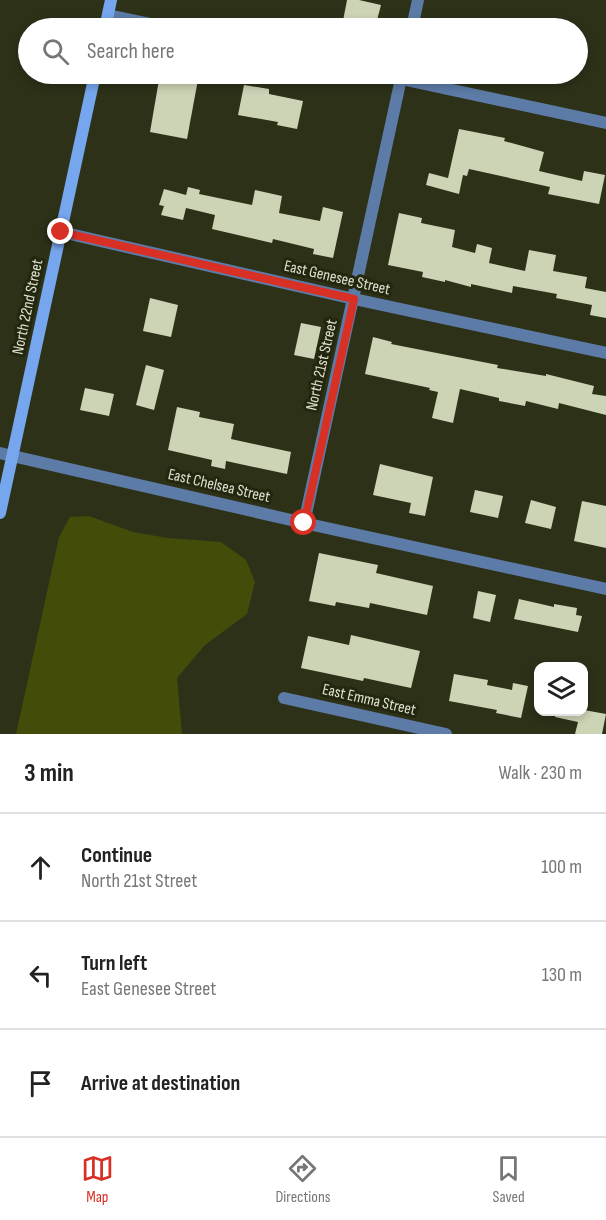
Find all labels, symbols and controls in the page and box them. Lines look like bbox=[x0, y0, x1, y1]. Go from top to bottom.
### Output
search box bbox=[18, 18, 588, 84]
icon: search bbox=[39, 35, 72, 68]
text: Search here bbox=[87, 38, 174, 65]
route end bbox=[47, 218, 73, 244]
street label: East Genesee Street bbox=[282, 257, 392, 299]
street label: North 22nd Street bbox=[9, 258, 47, 356]
street label: North 21st Street bbox=[302, 317, 342, 412]
street label: East Chelsea Street bbox=[166, 465, 272, 507]
route start bbox=[290, 509, 316, 535]
map controls bbox=[534, 662, 588, 716]
button: layers bbox=[534, 662, 588, 716]
street label: East Emma Street bbox=[320, 680, 418, 720]
text: 3 min bbox=[24, 758, 74, 789]
text: Walk · 230 m bbox=[499, 761, 582, 785]
text: Continue bbox=[81, 842, 152, 869]
icon: ahead bbox=[24, 851, 57, 884]
text: 100 m bbox=[541, 855, 582, 879]
text: North 21st Street bbox=[81, 869, 197, 893]
text: Turn left bbox=[81, 950, 147, 977]
icon: left bbox=[24, 959, 57, 992]
text: 130 m bbox=[542, 963, 582, 987]
text: East Genesee Street bbox=[81, 977, 216, 1001]
icon: arrive bbox=[24, 1067, 57, 1100]
text: Arrive at destination bbox=[81, 1070, 240, 1097]
tab: Map bbox=[81, 1152, 114, 1207]
tab: Directions bbox=[275, 1152, 331, 1207]
tab: Saved bbox=[492, 1152, 525, 1207]

